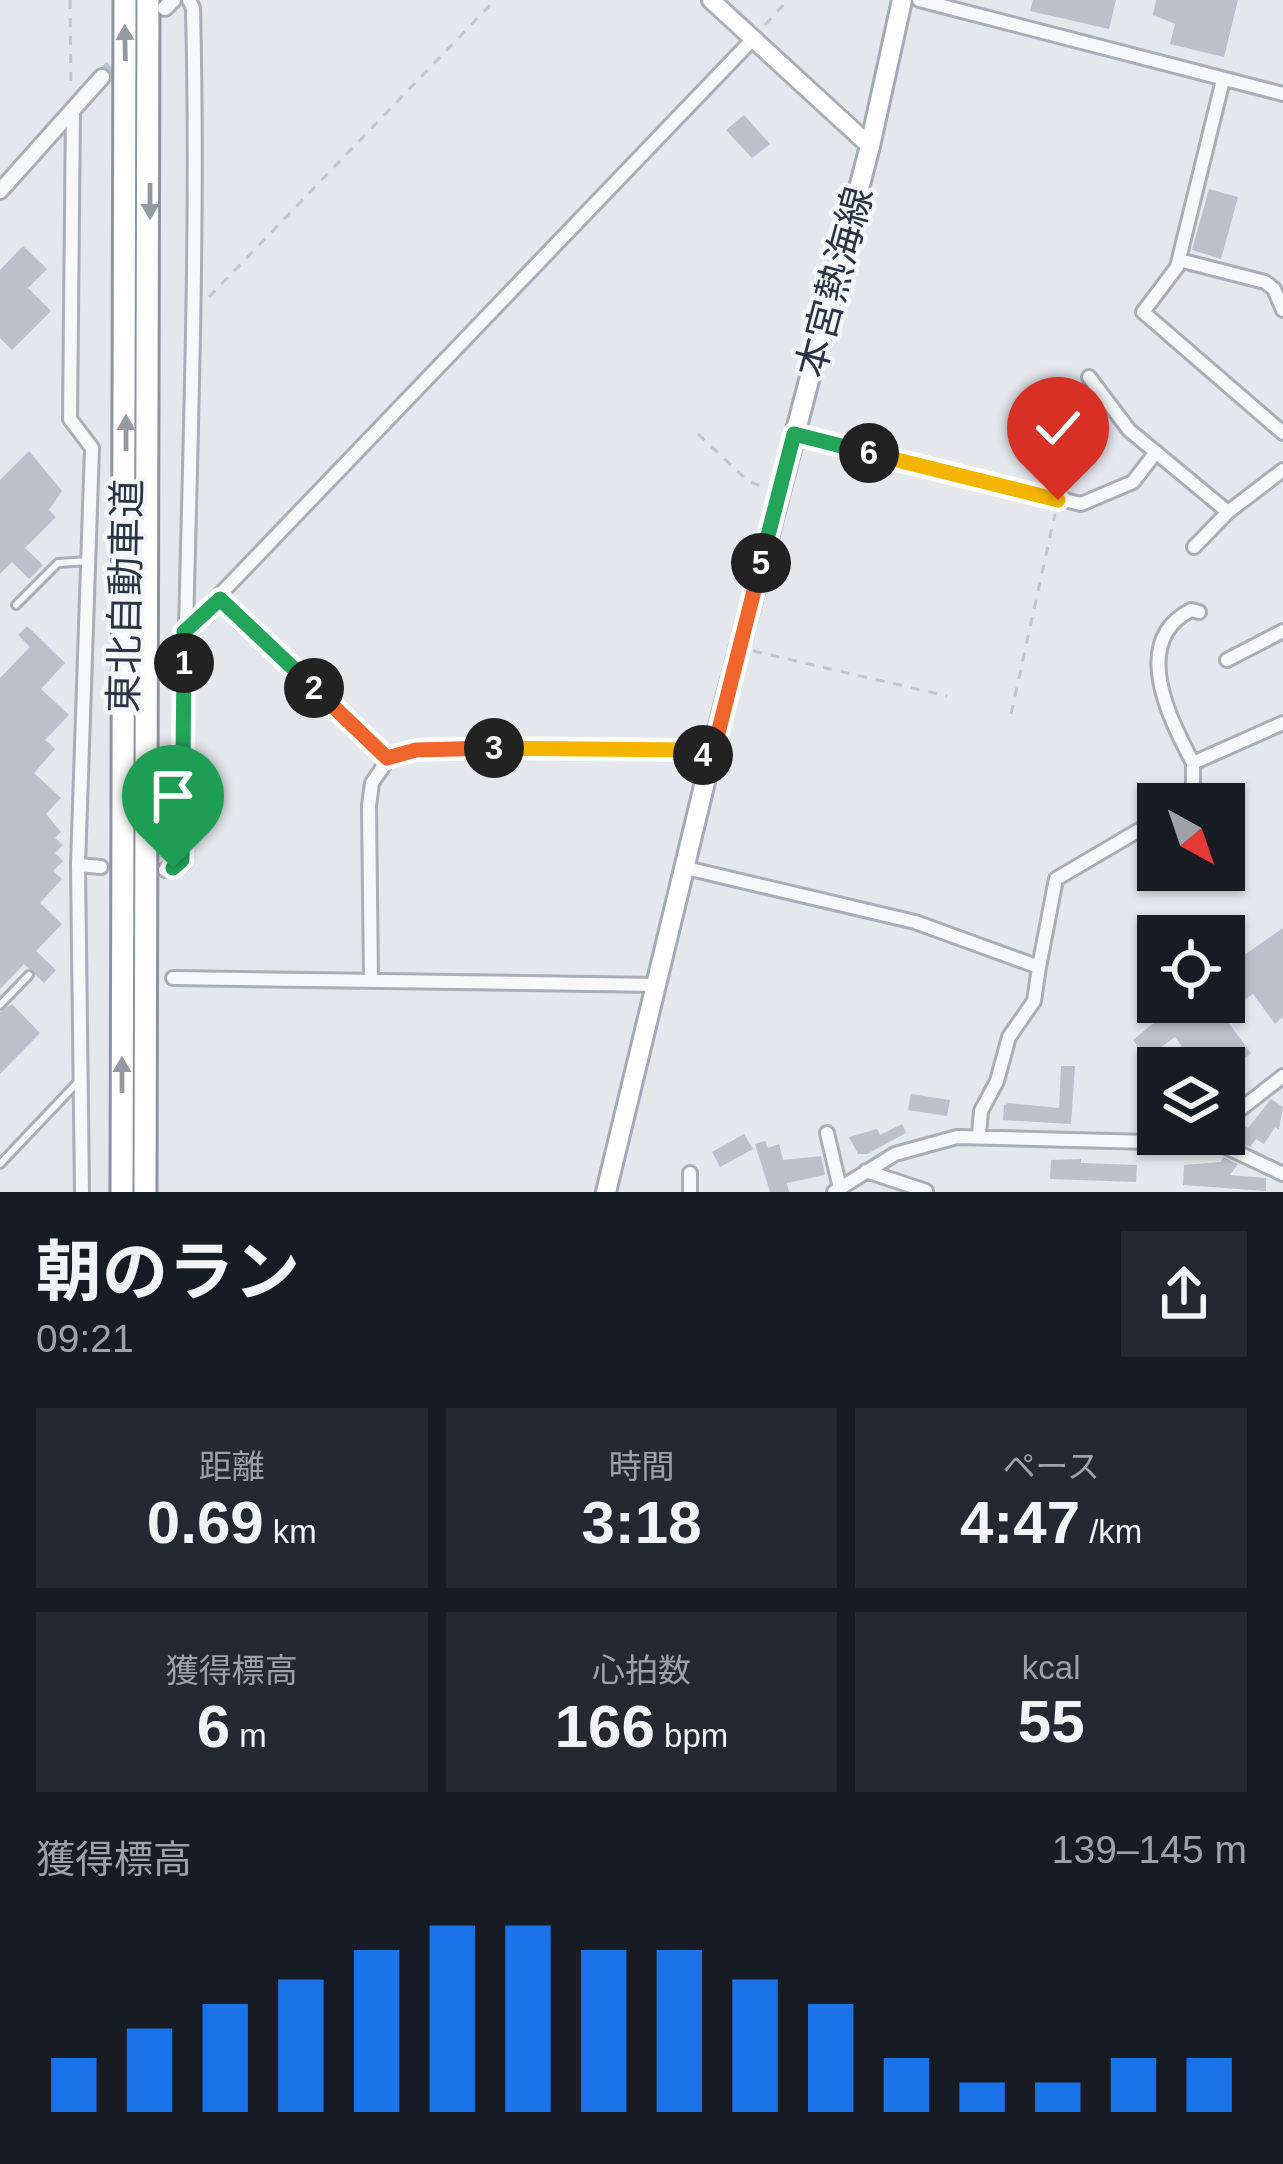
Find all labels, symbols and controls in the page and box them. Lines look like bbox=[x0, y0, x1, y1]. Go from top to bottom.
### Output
one-way arrow bbox=[116, 23, 135, 61]
street label: 本宮熱海線 bbox=[788, 182, 880, 382]
one-way arrow bbox=[140, 183, 160, 221]
pin bbox=[1007, 377, 1109, 500]
icon: check bbox=[1025, 395, 1091, 461]
one-way arrow bbox=[117, 413, 136, 451]
pin: 6 bbox=[839, 423, 899, 483]
text: 6 bbox=[860, 434, 878, 471]
street label: 東北自動車道 bbox=[102, 479, 149, 713]
pin: 5 bbox=[731, 533, 791, 593]
text: 5 bbox=[752, 544, 770, 581]
pin: 1 bbox=[154, 633, 214, 693]
text: 1 bbox=[175, 644, 193, 681]
pin: 2 bbox=[284, 658, 344, 718]
text: 2 bbox=[305, 669, 323, 706]
pin: 3 bbox=[464, 718, 524, 778]
pin: 4 bbox=[673, 725, 733, 785]
text: 3 bbox=[485, 729, 503, 766]
text: 4 bbox=[694, 736, 712, 773]
pin bbox=[122, 745, 224, 868]
icon: arrive bbox=[140, 763, 206, 829]
north arrow bbox=[1137, 783, 1245, 891]
map controls bbox=[1137, 783, 1245, 1155]
button: locate bbox=[1137, 915, 1245, 1023]
button: layers bbox=[1137, 1047, 1245, 1155]
one-way arrow bbox=[112, 1055, 132, 1093]
button: share bbox=[1121, 1231, 1247, 1357]
text: 朝のラン bbox=[36, 1235, 300, 1309]
text: 09:21 bbox=[36, 1317, 134, 1360]
text: 距離 bbox=[199, 1448, 265, 1485]
text: 時間 bbox=[608, 1448, 674, 1485]
text: ペース bbox=[1002, 1448, 1100, 1485]
text: 0.69 bbox=[147, 1489, 264, 1556]
text: 3:18 bbox=[581, 1489, 702, 1556]
text: 4:47 bbox=[960, 1489, 1080, 1556]
text: km bbox=[264, 1513, 317, 1550]
text: /km bbox=[1080, 1513, 1142, 1550]
text: kcal bbox=[1022, 1649, 1081, 1686]
text: 獲得標高 bbox=[166, 1652, 298, 1689]
text: 心拍数 bbox=[592, 1652, 691, 1689]
text: 55 bbox=[1018, 1688, 1085, 1755]
text: 6 bbox=[197, 1693, 230, 1760]
text: 166 bbox=[555, 1693, 655, 1760]
text: m bbox=[230, 1717, 267, 1754]
text: bpm bbox=[655, 1717, 728, 1754]
text: 139–145 m bbox=[1052, 1828, 1247, 1871]
text: 獲得標高 bbox=[36, 1838, 192, 1881]

